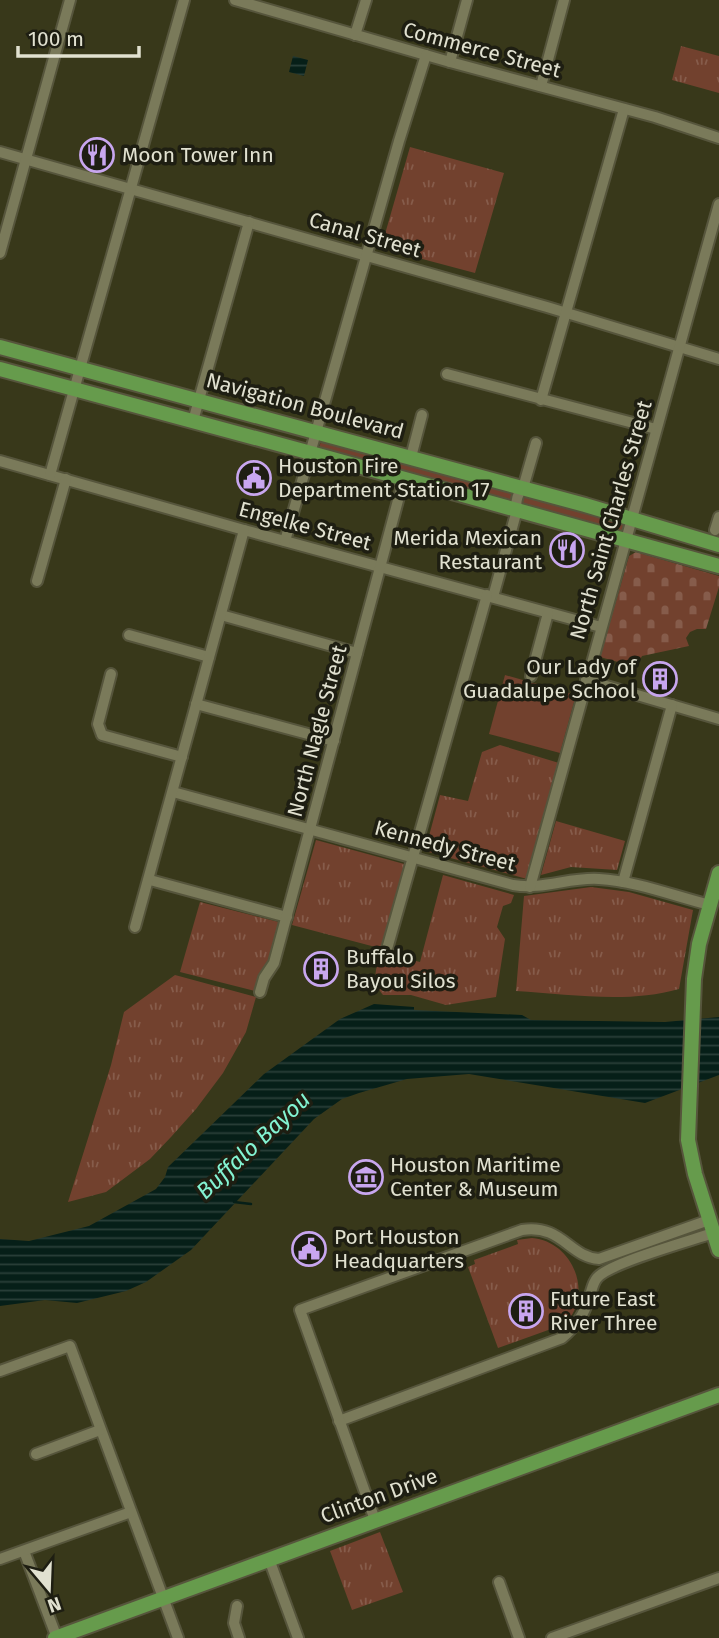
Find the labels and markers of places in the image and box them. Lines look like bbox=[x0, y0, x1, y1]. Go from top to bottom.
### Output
restaurant icon: Moon Tower Inn bbox=[78, 136, 116, 174]
place label: Moon Tower Inn bbox=[122, 142, 274, 168]
place label: Houston Fire Department Station 17 bbox=[278, 453, 490, 503]
public building icon: Houston Fire Department Station 17 bbox=[235, 459, 273, 497]
place label: Merida Mexican Restaurant bbox=[393, 525, 542, 575]
restaurant icon: Merida Mexican Restaurant bbox=[548, 531, 586, 569]
place label: Our Lady of Guadalupe School bbox=[463, 654, 638, 704]
building icon: Our Lady of Guadalupe School bbox=[641, 660, 679, 698]
place label: Buffalo Bayou Silos bbox=[346, 944, 456, 994]
building icon: Buffalo Bayou Silos bbox=[302, 950, 340, 988]
place label: Houston Maritime Center & Museum bbox=[390, 1152, 561, 1202]
museum icon: Houston Maritime Center & Museum bbox=[347, 1158, 385, 1196]
place label: Port Houston Headquarters bbox=[334, 1224, 464, 1274]
public building icon: Port Houston Headquarters bbox=[290, 1230, 328, 1268]
place label: Future East River Three bbox=[550, 1286, 658, 1336]
building icon: Future East River Three bbox=[507, 1292, 545, 1330]

